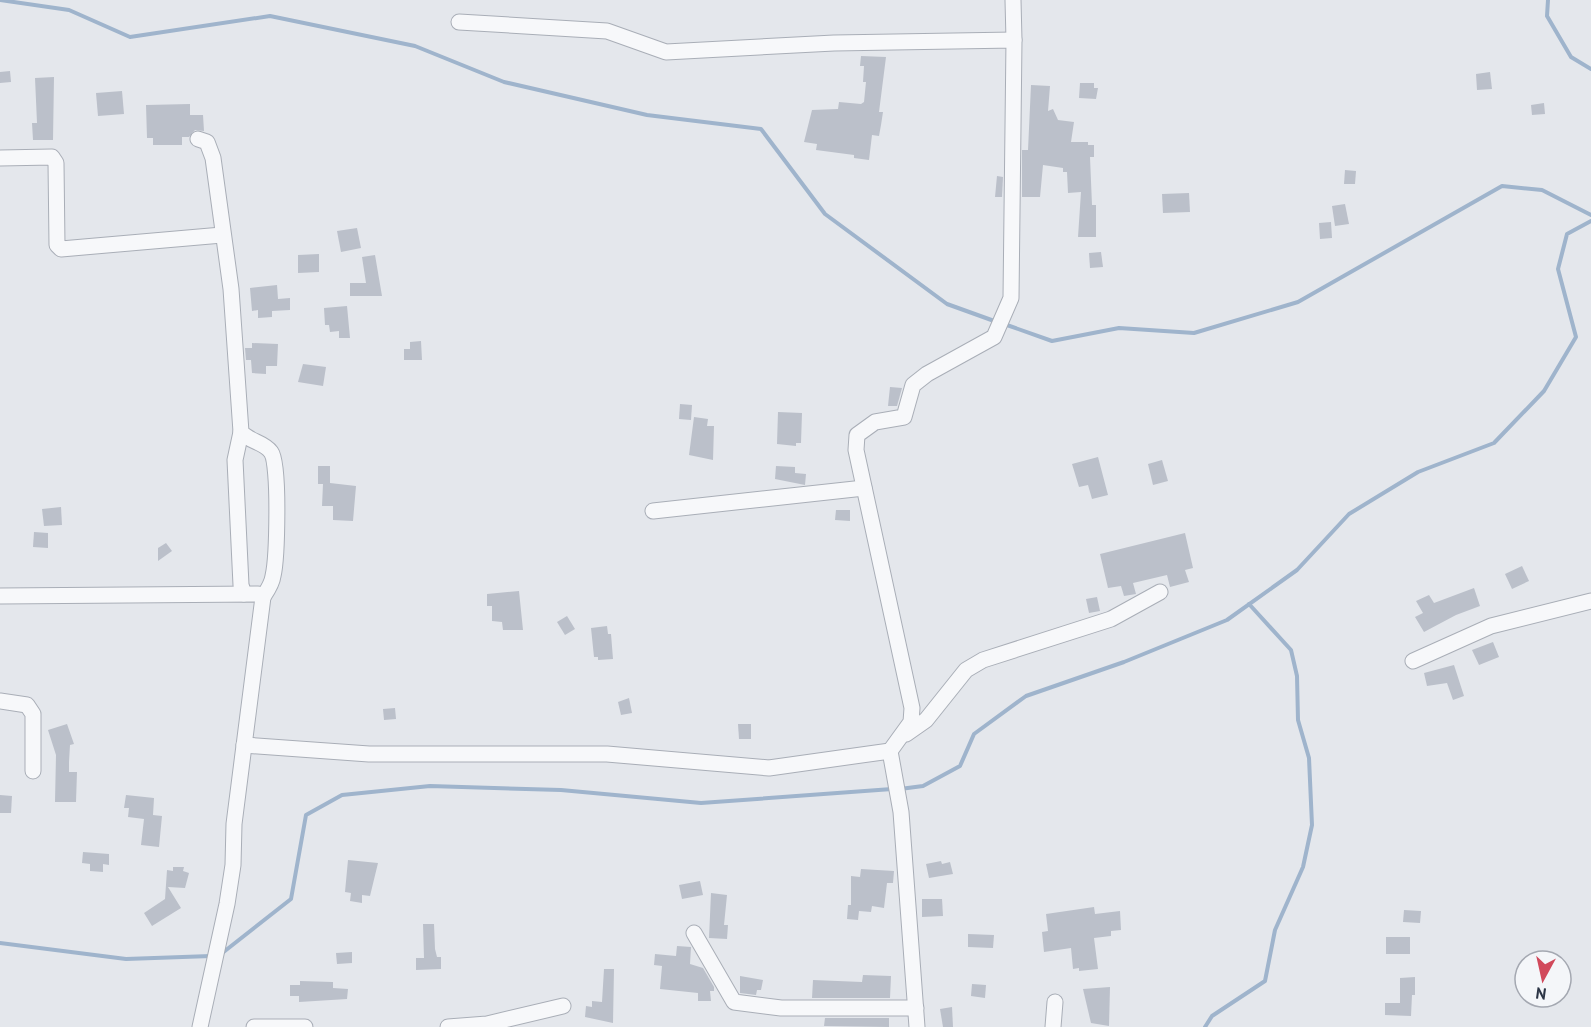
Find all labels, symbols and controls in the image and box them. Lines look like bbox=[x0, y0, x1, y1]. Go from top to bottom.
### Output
north arrow bbox=[1513, 949, 1573, 1009]
text: N bbox=[1534, 983, 1548, 1004]

